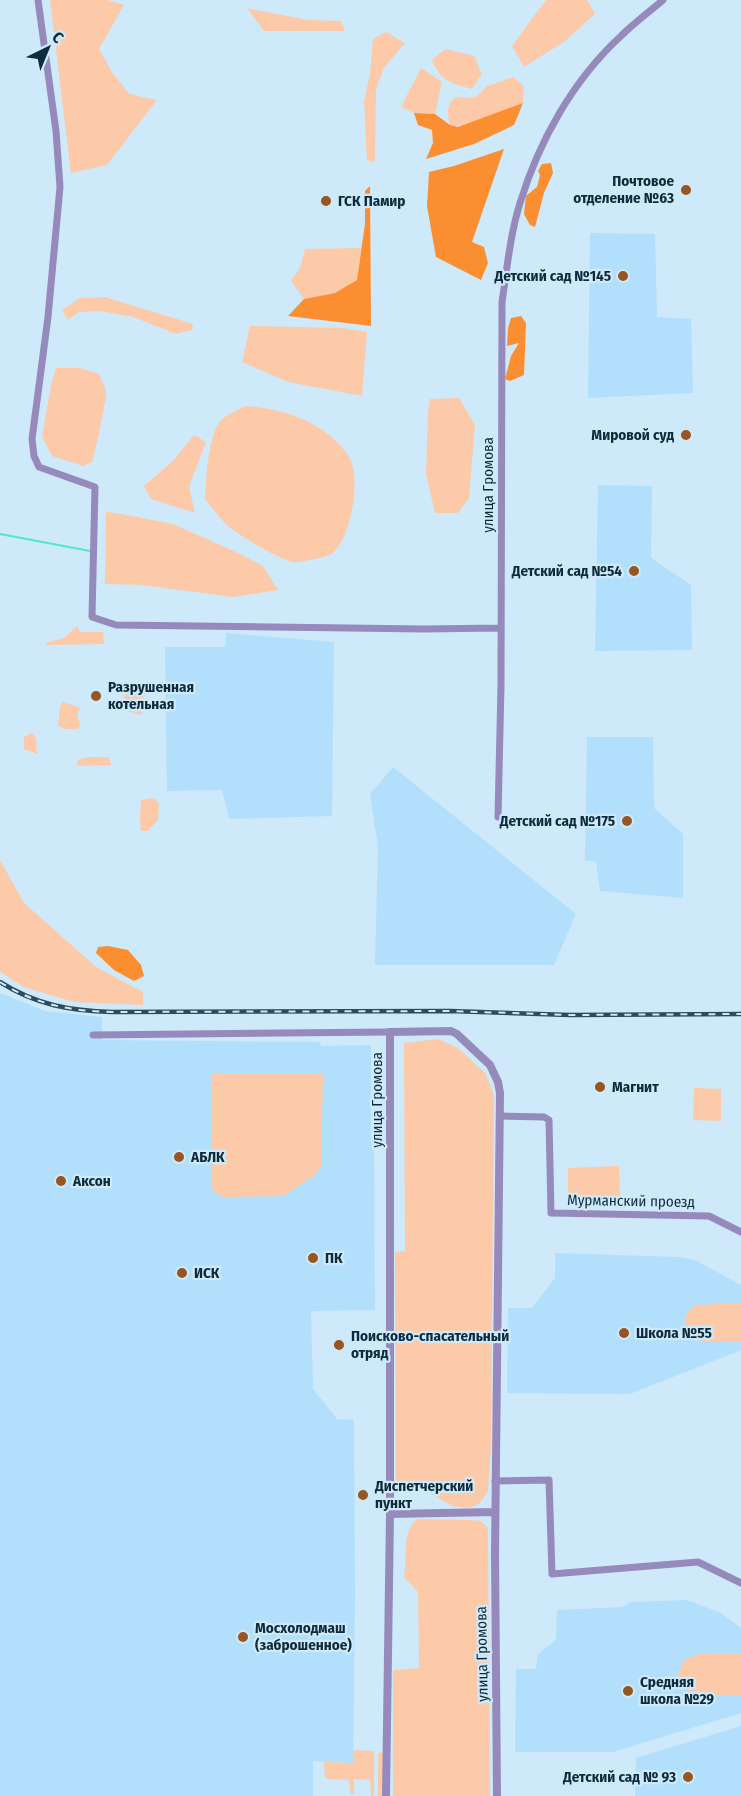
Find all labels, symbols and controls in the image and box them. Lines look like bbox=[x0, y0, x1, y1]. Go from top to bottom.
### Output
north arrow bbox=[18, 18, 78, 78]
text: С bbox=[48, 28, 68, 48]
place label: Почтовое отделение №63 bbox=[573, 172, 674, 207]
marker: Почтовое отделение №63 bbox=[679, 183, 693, 197]
place label: ГСК Памир bbox=[338, 192, 406, 210]
marker: ГСК Памир bbox=[319, 194, 333, 208]
place label: Детский сад №145 bbox=[494, 267, 611, 285]
marker: Детский сад №145 bbox=[616, 269, 630, 283]
place label: Мировой суд bbox=[591, 426, 674, 444]
marker: Мировой суд bbox=[679, 428, 693, 442]
street label: улица Громова bbox=[479, 437, 497, 533]
place label: Детский сад №54 bbox=[511, 562, 622, 580]
marker: Детский сад №54 bbox=[627, 564, 641, 578]
place label: Разрушенная котельная bbox=[108, 678, 194, 713]
marker: Разрушенная котельная bbox=[89, 689, 103, 703]
place label: Детский сад №175 bbox=[499, 812, 615, 830]
marker: Детский сад №175 bbox=[620, 814, 634, 828]
street label: улица Громова bbox=[368, 1052, 386, 1148]
place label: Магнит bbox=[612, 1078, 659, 1096]
marker: Магнит bbox=[593, 1080, 607, 1094]
place label: АБЛК bbox=[190, 1148, 225, 1166]
marker: АБЛК bbox=[172, 1150, 186, 1164]
place label: Аксон bbox=[72, 1172, 111, 1190]
marker: Аксон bbox=[54, 1174, 68, 1188]
street label: Мурманский проезд bbox=[567, 1191, 695, 1211]
place label: ПК bbox=[325, 1249, 343, 1267]
marker: ПК bbox=[306, 1251, 320, 1265]
place label: ИСК bbox=[194, 1264, 220, 1282]
marker: ИСК bbox=[175, 1266, 189, 1280]
place label: Школа №55 bbox=[636, 1324, 712, 1342]
marker: Школа №55 bbox=[617, 1326, 631, 1340]
place label: Поисково-спасательный отряд bbox=[351, 1327, 509, 1362]
marker: Поисково-спасательный отряд bbox=[332, 1338, 346, 1352]
place label: Диспетчерский пункт bbox=[374, 1477, 473, 1512]
marker: Диспетчерский пункт bbox=[356, 1488, 370, 1502]
street label: улица Громова bbox=[472, 1606, 492, 1702]
place label: Мосхолодмаш (заброшенное) bbox=[255, 1619, 352, 1654]
marker: Мосхолодмаш (заброшенное) bbox=[236, 1630, 250, 1644]
place label: Средняя школа №29 bbox=[640, 1673, 714, 1708]
marker: Средняя школа №29 bbox=[621, 1684, 635, 1698]
place label: Детский сад № 93 bbox=[562, 1768, 676, 1786]
marker: Детский сад № 93 bbox=[681, 1770, 695, 1784]

